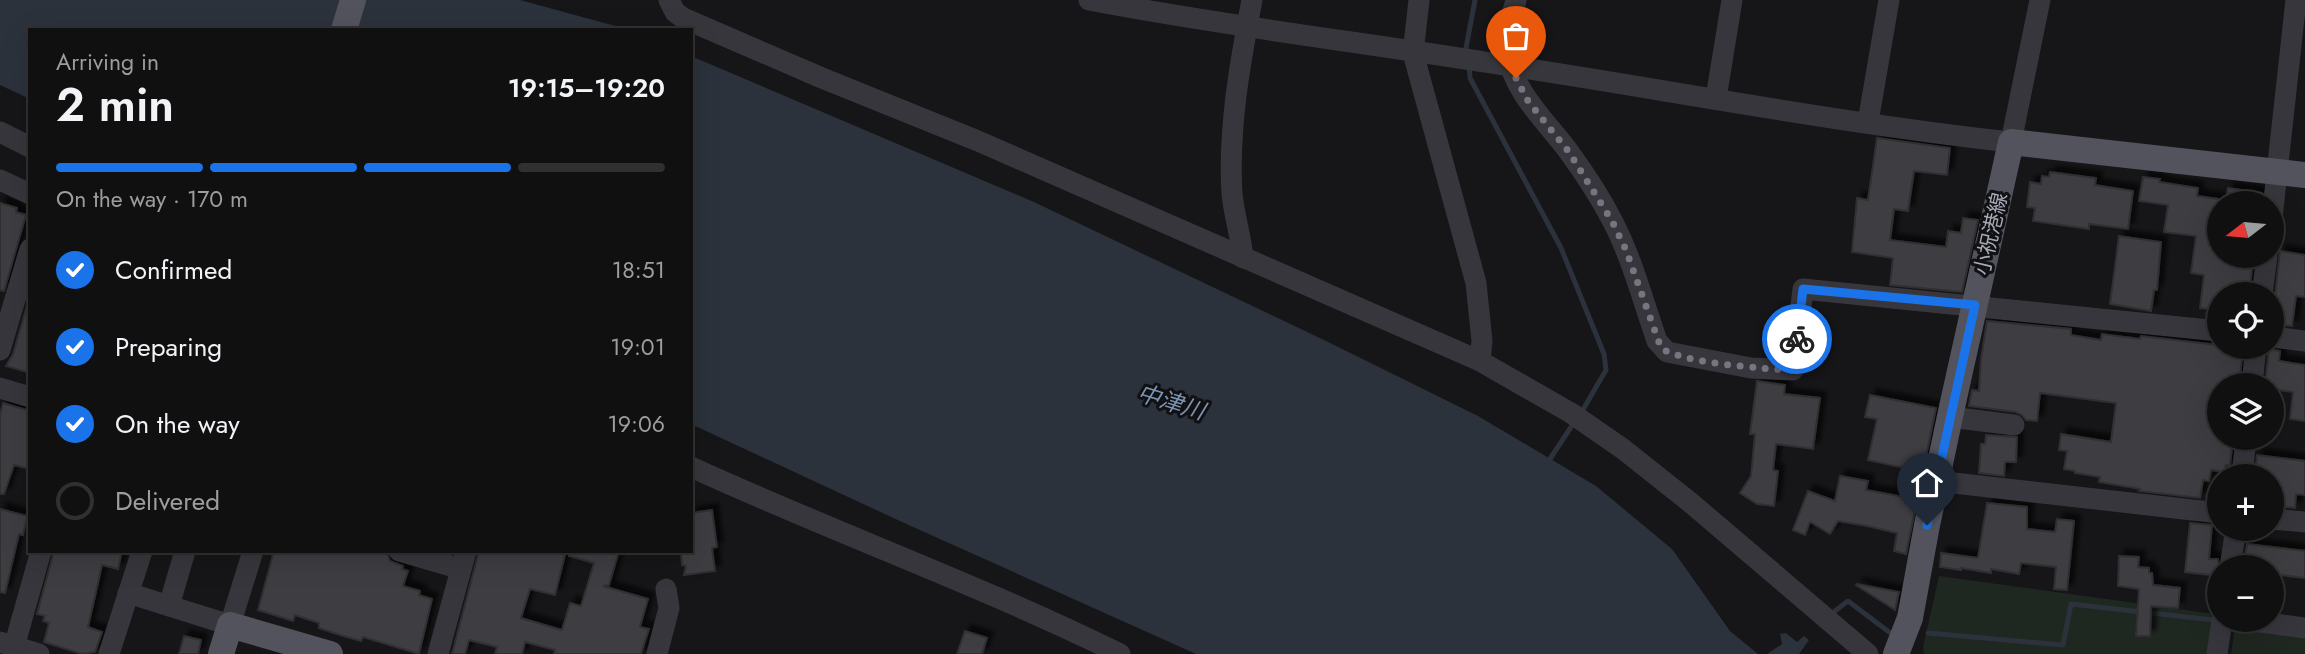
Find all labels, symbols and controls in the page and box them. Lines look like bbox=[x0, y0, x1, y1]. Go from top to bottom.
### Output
pin bbox=[1486, 6, 1546, 78]
icon: bag bbox=[1497, 17, 1535, 55]
text: Arriving in bbox=[56, 45, 159, 79]
text: 19:15–19:20 bbox=[508, 69, 665, 107]
text: 2 min bbox=[56, 72, 174, 138]
text: On the way · 170 m bbox=[56, 182, 248, 216]
street label: 小祝港線 bbox=[1967, 190, 2015, 278]
north arrow bbox=[2207, 191, 2284, 268]
map controls bbox=[2207, 191, 2284, 632]
icon: check bbox=[56, 251, 94, 289]
text: Confirmed bbox=[115, 251, 232, 289]
text: 18:51 bbox=[612, 253, 665, 287]
button: locate bbox=[2207, 282, 2284, 359]
courier bbox=[1762, 304, 1832, 374]
icon: bike bbox=[1778, 320, 1816, 358]
icon: check bbox=[56, 328, 94, 366]
text: Preparing bbox=[115, 328, 222, 366]
text: 19:01 bbox=[610, 330, 665, 364]
button: layers bbox=[2207, 373, 2284, 450]
water label: 中津川 bbox=[1133, 376, 1212, 429]
icon: check bbox=[56, 405, 94, 443]
text: On the way bbox=[115, 405, 240, 443]
text: 19:06 bbox=[607, 407, 665, 441]
pin bbox=[1897, 453, 1957, 525]
icon: home bbox=[1908, 464, 1946, 502]
button: + bbox=[2207, 464, 2284, 541]
text: Delivered bbox=[115, 482, 220, 520]
button: − bbox=[2207, 555, 2284, 632]

